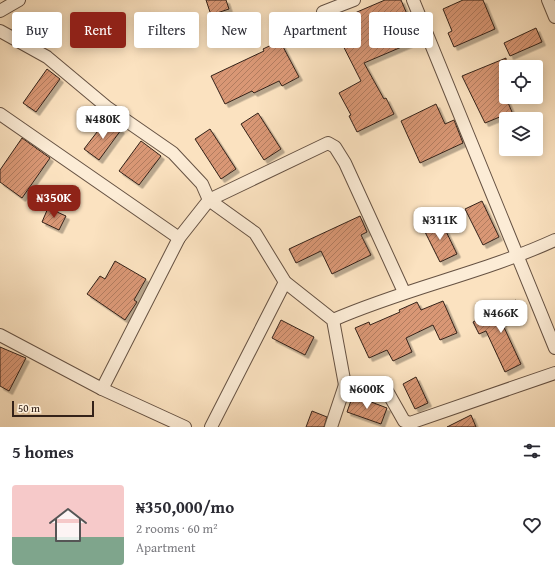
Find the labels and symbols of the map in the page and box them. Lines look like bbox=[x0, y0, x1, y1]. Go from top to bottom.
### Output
pin: ₦480K bbox=[75, 106, 131, 140]
pin: ₦350K bbox=[26, 185, 82, 219]
pin: ₦311K bbox=[412, 207, 468, 241]
pin: ₦466K bbox=[473, 300, 529, 334]
pin: ₦600K bbox=[339, 376, 395, 410]
scale bar bbox=[12, 399, 94, 418]

